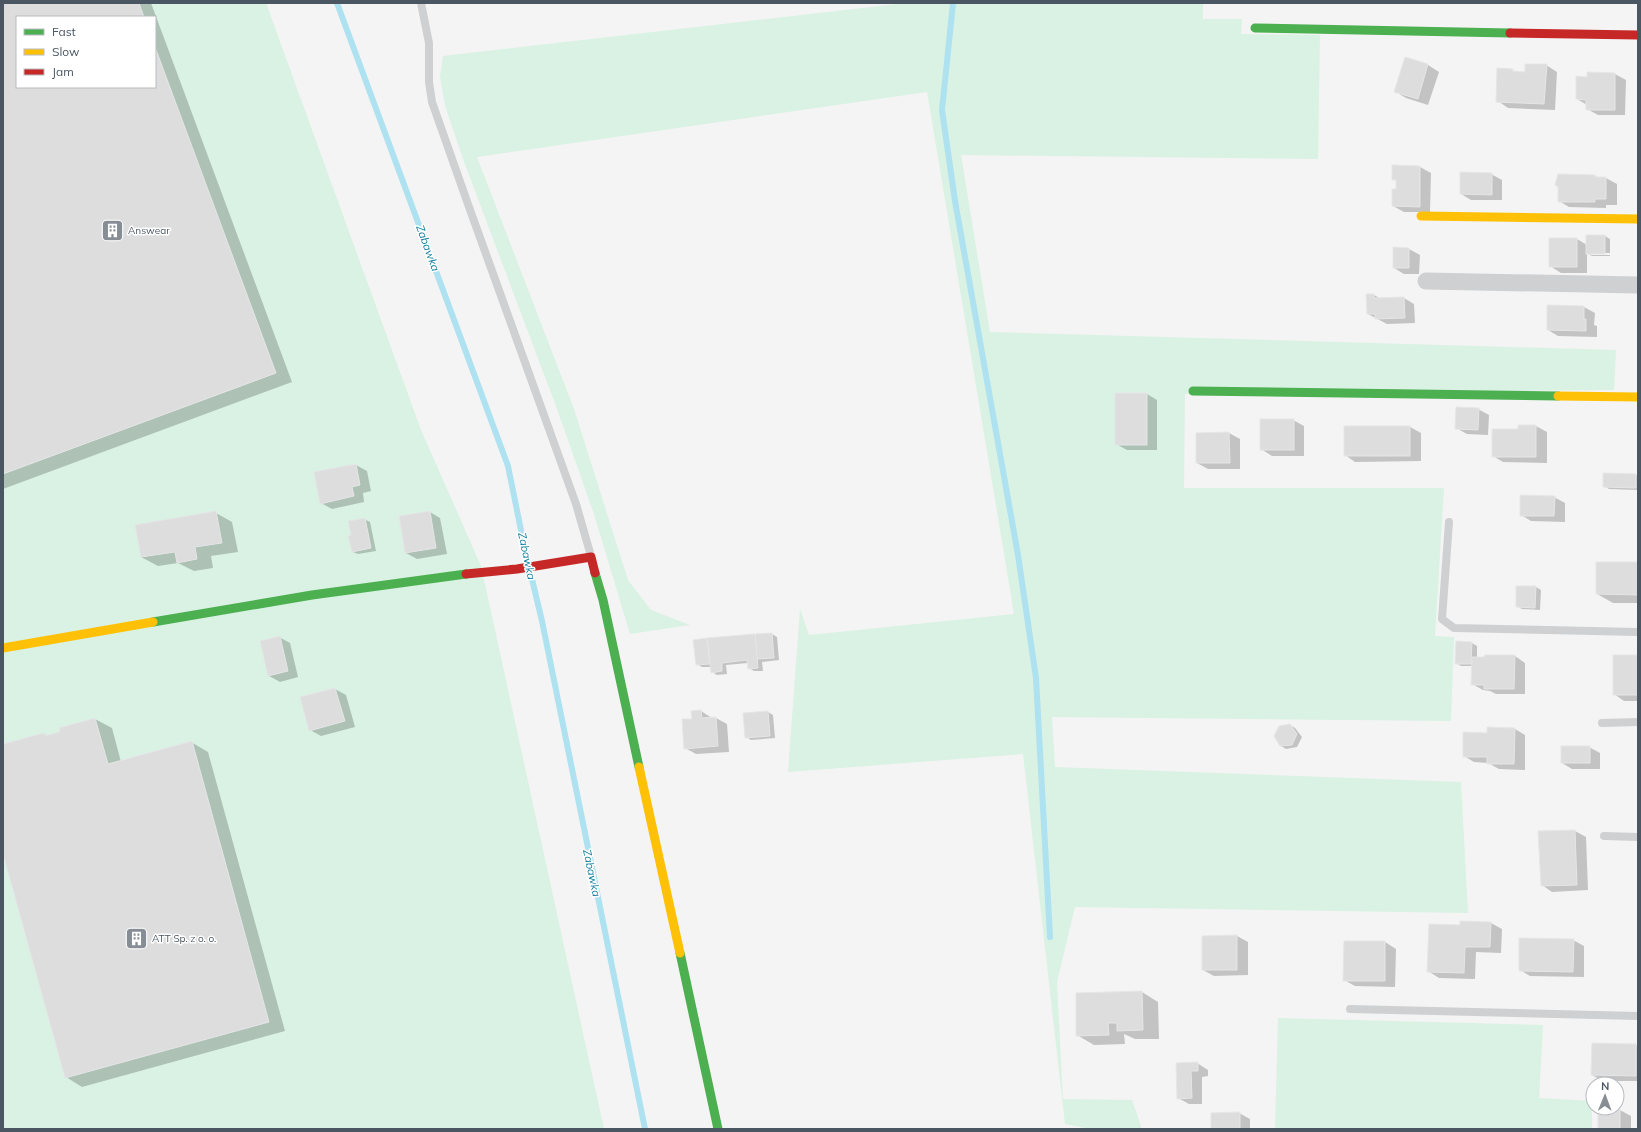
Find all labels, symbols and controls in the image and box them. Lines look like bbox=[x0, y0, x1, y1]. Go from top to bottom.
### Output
legend bbox=[16, 16, 156, 88]
text: Fast bbox=[52, 24, 76, 39]
text: Slow bbox=[52, 44, 80, 59]
text: Jam bbox=[52, 64, 74, 79]
building icon: Answear bbox=[100, 217, 126, 243]
water label: Zabawka bbox=[413, 223, 443, 273]
place label: Answear bbox=[128, 224, 170, 237]
water label: Zabawka bbox=[515, 531, 539, 581]
water label: Zabawka bbox=[580, 848, 604, 898]
building icon: ATT Sp. z o. o. bbox=[123, 925, 149, 951]
place label: ATT Sp. z o. o. bbox=[152, 932, 216, 945]
north arrow bbox=[1585, 1076, 1625, 1116]
text: N bbox=[1601, 1079, 1609, 1093]

